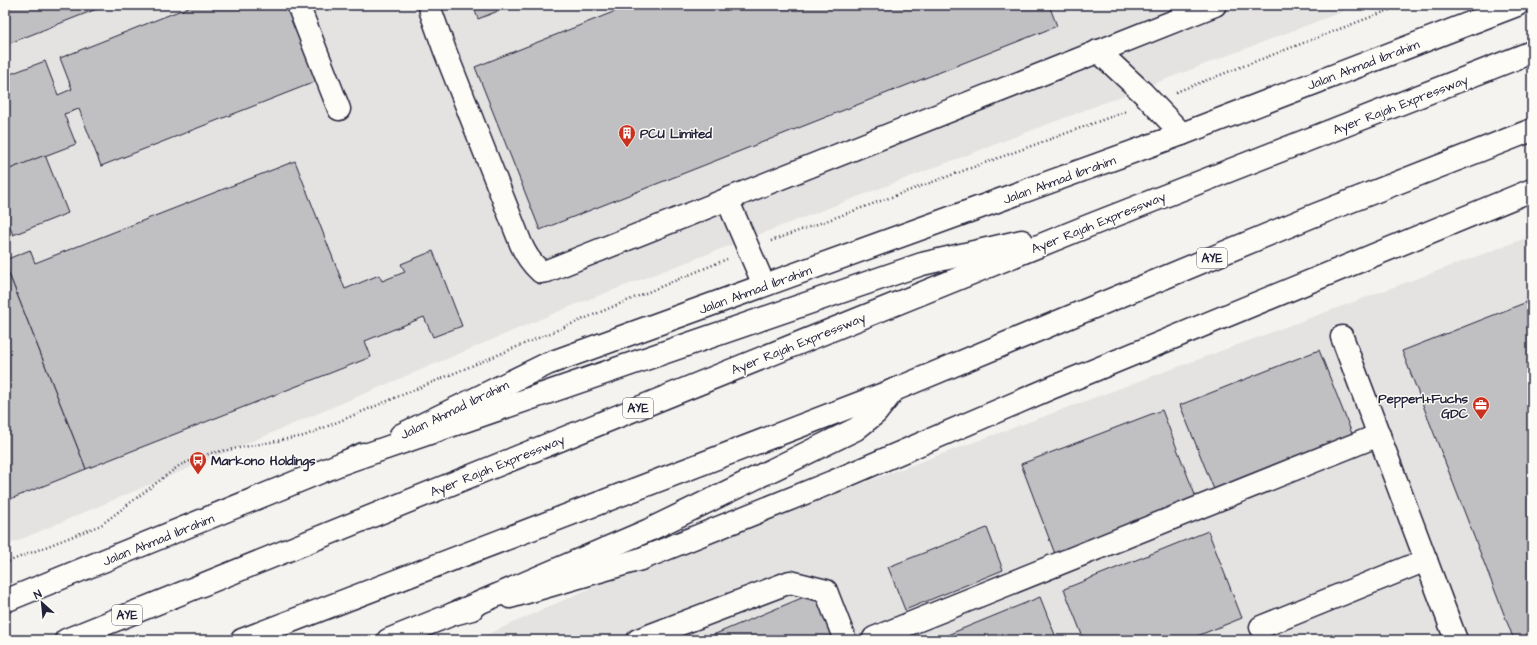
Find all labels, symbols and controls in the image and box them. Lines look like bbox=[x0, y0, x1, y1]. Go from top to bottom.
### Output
street label: Jalan Ahmad Ibrahim bbox=[1305, 35, 1423, 95]
street label: Ayer Rajah Expressway bbox=[1330, 71, 1471, 140]
building icon: PCU Limited bbox=[617, 123, 637, 148]
place label: PCU Limited bbox=[640, 125, 712, 143]
street label: Jalan Ahmad Ibrahim bbox=[1000, 151, 1119, 209]
street label: Ayer Rajah Expressway bbox=[1028, 188, 1169, 259]
road number: AYE bbox=[1197, 248, 1227, 268]
street label: Jalan Ahmad Ibrahim bbox=[696, 261, 815, 319]
street label: Ayer Rajah Expressway bbox=[728, 309, 869, 380]
street label: Jalan Ahmad Ibrahim bbox=[397, 375, 513, 444]
place label: Pepperl+Fuchs GDC bbox=[1378, 390, 1469, 423]
office icon: Pepperl+Fuchs GDC bbox=[1471, 395, 1491, 420]
road number: AYE bbox=[623, 398, 653, 418]
street label: Ayer Rajah Expressway bbox=[427, 431, 568, 502]
bus stop icon: Markono Holdings bbox=[188, 450, 208, 475]
place label: Markono Holdings bbox=[211, 452, 316, 472]
street label: Jalan Ahmad Ibrahim bbox=[100, 509, 218, 571]
north arrow bbox=[22, 583, 62, 623]
text: N bbox=[31, 586, 44, 603]
road number: AYE bbox=[112, 605, 142, 625]

